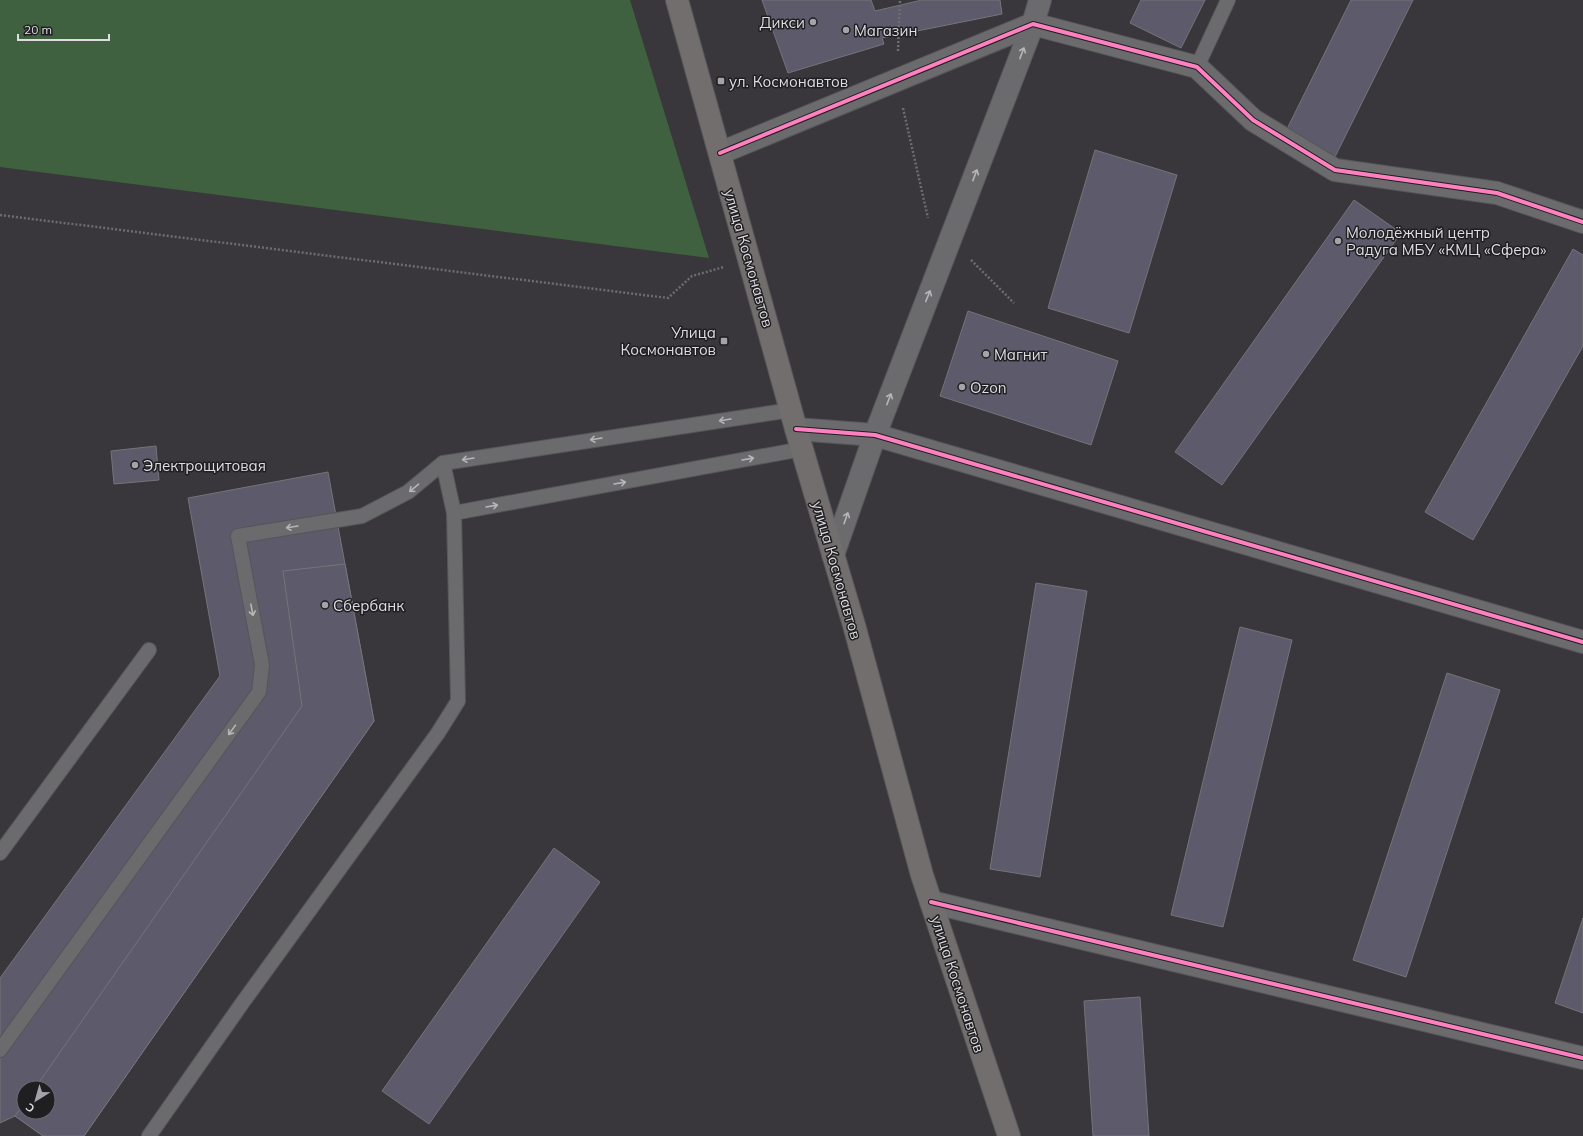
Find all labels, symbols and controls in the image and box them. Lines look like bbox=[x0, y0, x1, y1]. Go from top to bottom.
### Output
place label: Дикси bbox=[759, 13, 805, 32]
scale bar bbox=[18, 16, 109, 42]
marker: Дикси bbox=[808, 17, 818, 27]
place label: Магазин bbox=[854, 21, 917, 40]
text: 20 m bbox=[24, 22, 52, 37]
marker: Магазин bbox=[841, 25, 851, 35]
one-way arrow bbox=[1018, 48, 1026, 60]
place label: ул. Космонавтов bbox=[729, 72, 848, 91]
marker: ул. Космонавтов bbox=[716, 76, 726, 86]
one-way arrow bbox=[972, 169, 980, 181]
street label: улица Космонавтов bbox=[720, 187, 778, 329]
place label: Молодёжный центр Радуга МБУ «КМЦ «Сфера» bbox=[1346, 223, 1547, 259]
marker: Молодёжный центр Радуга МБУ «КМЦ «Сфера» bbox=[1333, 236, 1343, 246]
one-way arrow bbox=[925, 290, 933, 302]
place label: Улица Космонавтов bbox=[621, 323, 716, 359]
marker: Улица Космонавтов bbox=[719, 336, 729, 346]
place label: Магнит bbox=[994, 345, 1048, 364]
marker: Магнит bbox=[981, 349, 991, 359]
place label: Ozon bbox=[970, 378, 1007, 397]
marker: Ozon bbox=[957, 382, 967, 392]
one-way arrow bbox=[886, 392, 893, 405]
one-way arrow bbox=[719, 416, 732, 424]
one-way arrow bbox=[590, 435, 603, 443]
one-way arrow bbox=[462, 455, 475, 463]
one-way arrow bbox=[741, 455, 754, 463]
place label: Электрощитовая bbox=[143, 456, 266, 475]
marker: Электрощитовая bbox=[130, 460, 140, 470]
one-way arrow bbox=[613, 478, 626, 486]
one-way arrow bbox=[408, 483, 419, 492]
street label: улица Космонавтов bbox=[808, 499, 866, 641]
one-way arrow bbox=[485, 502, 498, 510]
one-way arrow bbox=[843, 511, 850, 524]
one-way arrow bbox=[286, 523, 299, 531]
place label: Сбербанк bbox=[333, 596, 405, 615]
marker: Сбербанк bbox=[320, 600, 330, 610]
one-way arrow bbox=[248, 603, 256, 616]
one-way arrow bbox=[227, 724, 236, 735]
street label: улица Космонавтов bbox=[927, 913, 989, 1055]
north arrow bbox=[16, 1080, 56, 1120]
text: С bbox=[22, 1100, 37, 1116]

